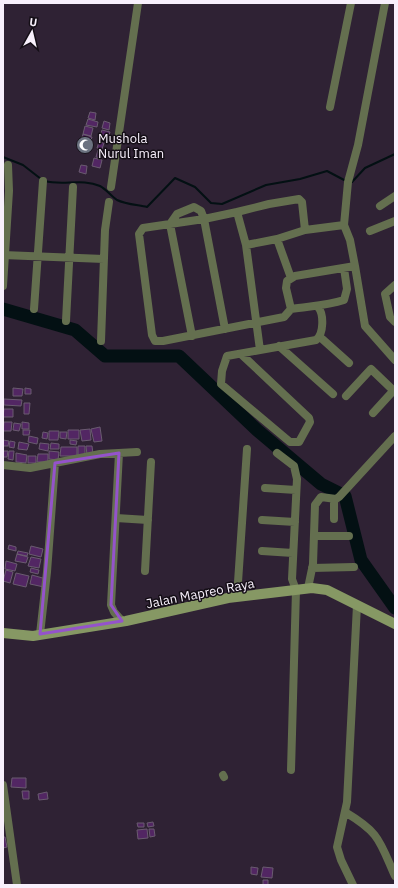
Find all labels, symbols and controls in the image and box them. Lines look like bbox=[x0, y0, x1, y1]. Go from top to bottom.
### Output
north arrow bbox=[12, 12, 52, 52]
text: U bbox=[29, 15, 38, 30]
place label: Mushola Nurul Iman bbox=[98, 130, 164, 162]
mosque icon: Mushola Nurul Iman bbox=[75, 135, 95, 155]
street label: Jalan Mapreo Raya bbox=[144, 575, 256, 612]

